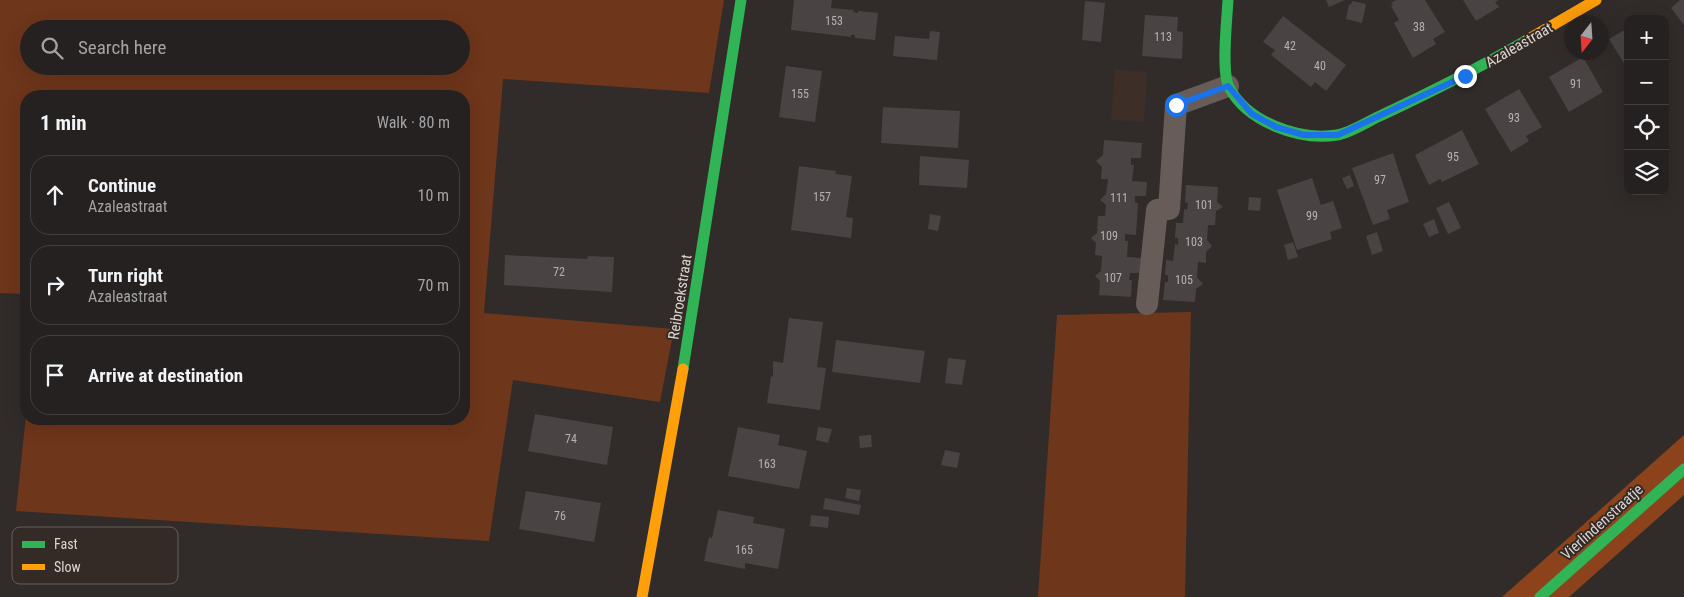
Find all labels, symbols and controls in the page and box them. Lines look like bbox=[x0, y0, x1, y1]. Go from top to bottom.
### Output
house number: 153 bbox=[825, 14, 843, 28]
north arrow bbox=[1564, 15, 1609, 60]
map controls bbox=[1624, 15, 1669, 195]
button: + bbox=[1624, 15, 1669, 60]
street label: Azaleastraat bbox=[1482, 19, 1556, 71]
search box bbox=[20, 20, 470, 75]
house number: 38 bbox=[1413, 20, 1425, 34]
house number: 113 bbox=[1154, 30, 1172, 44]
icon: search bbox=[38, 34, 66, 62]
text: Search here bbox=[78, 36, 166, 59]
house number: 42 bbox=[1284, 39, 1296, 53]
house number: 40 bbox=[1314, 59, 1326, 73]
button: − bbox=[1624, 60, 1669, 105]
route end bbox=[1454, 65, 1477, 88]
house number: 91 bbox=[1570, 77, 1582, 91]
house number: 155 bbox=[791, 87, 809, 101]
route start bbox=[1165, 94, 1188, 117]
button: locate bbox=[1624, 105, 1669, 150]
text: 1 min bbox=[40, 111, 87, 135]
house number: 93 bbox=[1508, 111, 1520, 125]
text: Walk · 80 m bbox=[377, 113, 450, 132]
house number: 95 bbox=[1447, 150, 1459, 164]
button: layers bbox=[1624, 150, 1669, 195]
house number: 97 bbox=[1374, 173, 1386, 187]
text: Continue bbox=[88, 174, 156, 197]
icon: ahead bbox=[41, 181, 69, 209]
text: 10 m bbox=[417, 186, 449, 205]
house number: 157 bbox=[813, 190, 831, 204]
house number: 111 bbox=[1110, 191, 1128, 205]
text: Azaleastraat bbox=[88, 197, 168, 216]
house number: 101 bbox=[1195, 198, 1213, 212]
house number: 99 bbox=[1306, 209, 1318, 223]
house number: 109 bbox=[1100, 229, 1118, 243]
house number: 103 bbox=[1185, 235, 1203, 249]
street label: Reibroekstraat bbox=[664, 253, 696, 341]
text: Turn right bbox=[88, 264, 163, 287]
house number: 72 bbox=[553, 265, 565, 279]
icon: right bbox=[41, 271, 69, 299]
house number: 107 bbox=[1104, 271, 1122, 285]
house number: 105 bbox=[1175, 273, 1193, 287]
text: 70 m bbox=[417, 276, 449, 295]
text: Azaleastraat bbox=[88, 287, 168, 306]
icon: arrive bbox=[41, 361, 69, 389]
text: Arrive at destination bbox=[88, 364, 243, 387]
house number: 74 bbox=[565, 432, 577, 446]
house number: 163 bbox=[758, 457, 776, 471]
street label: Vierlindenstraatje bbox=[1557, 480, 1647, 564]
house number: 76 bbox=[554, 509, 566, 523]
legend bbox=[12, 527, 178, 584]
text: Fast bbox=[54, 536, 78, 552]
house number: 165 bbox=[735, 543, 753, 557]
text: Slow bbox=[54, 559, 81, 575]

